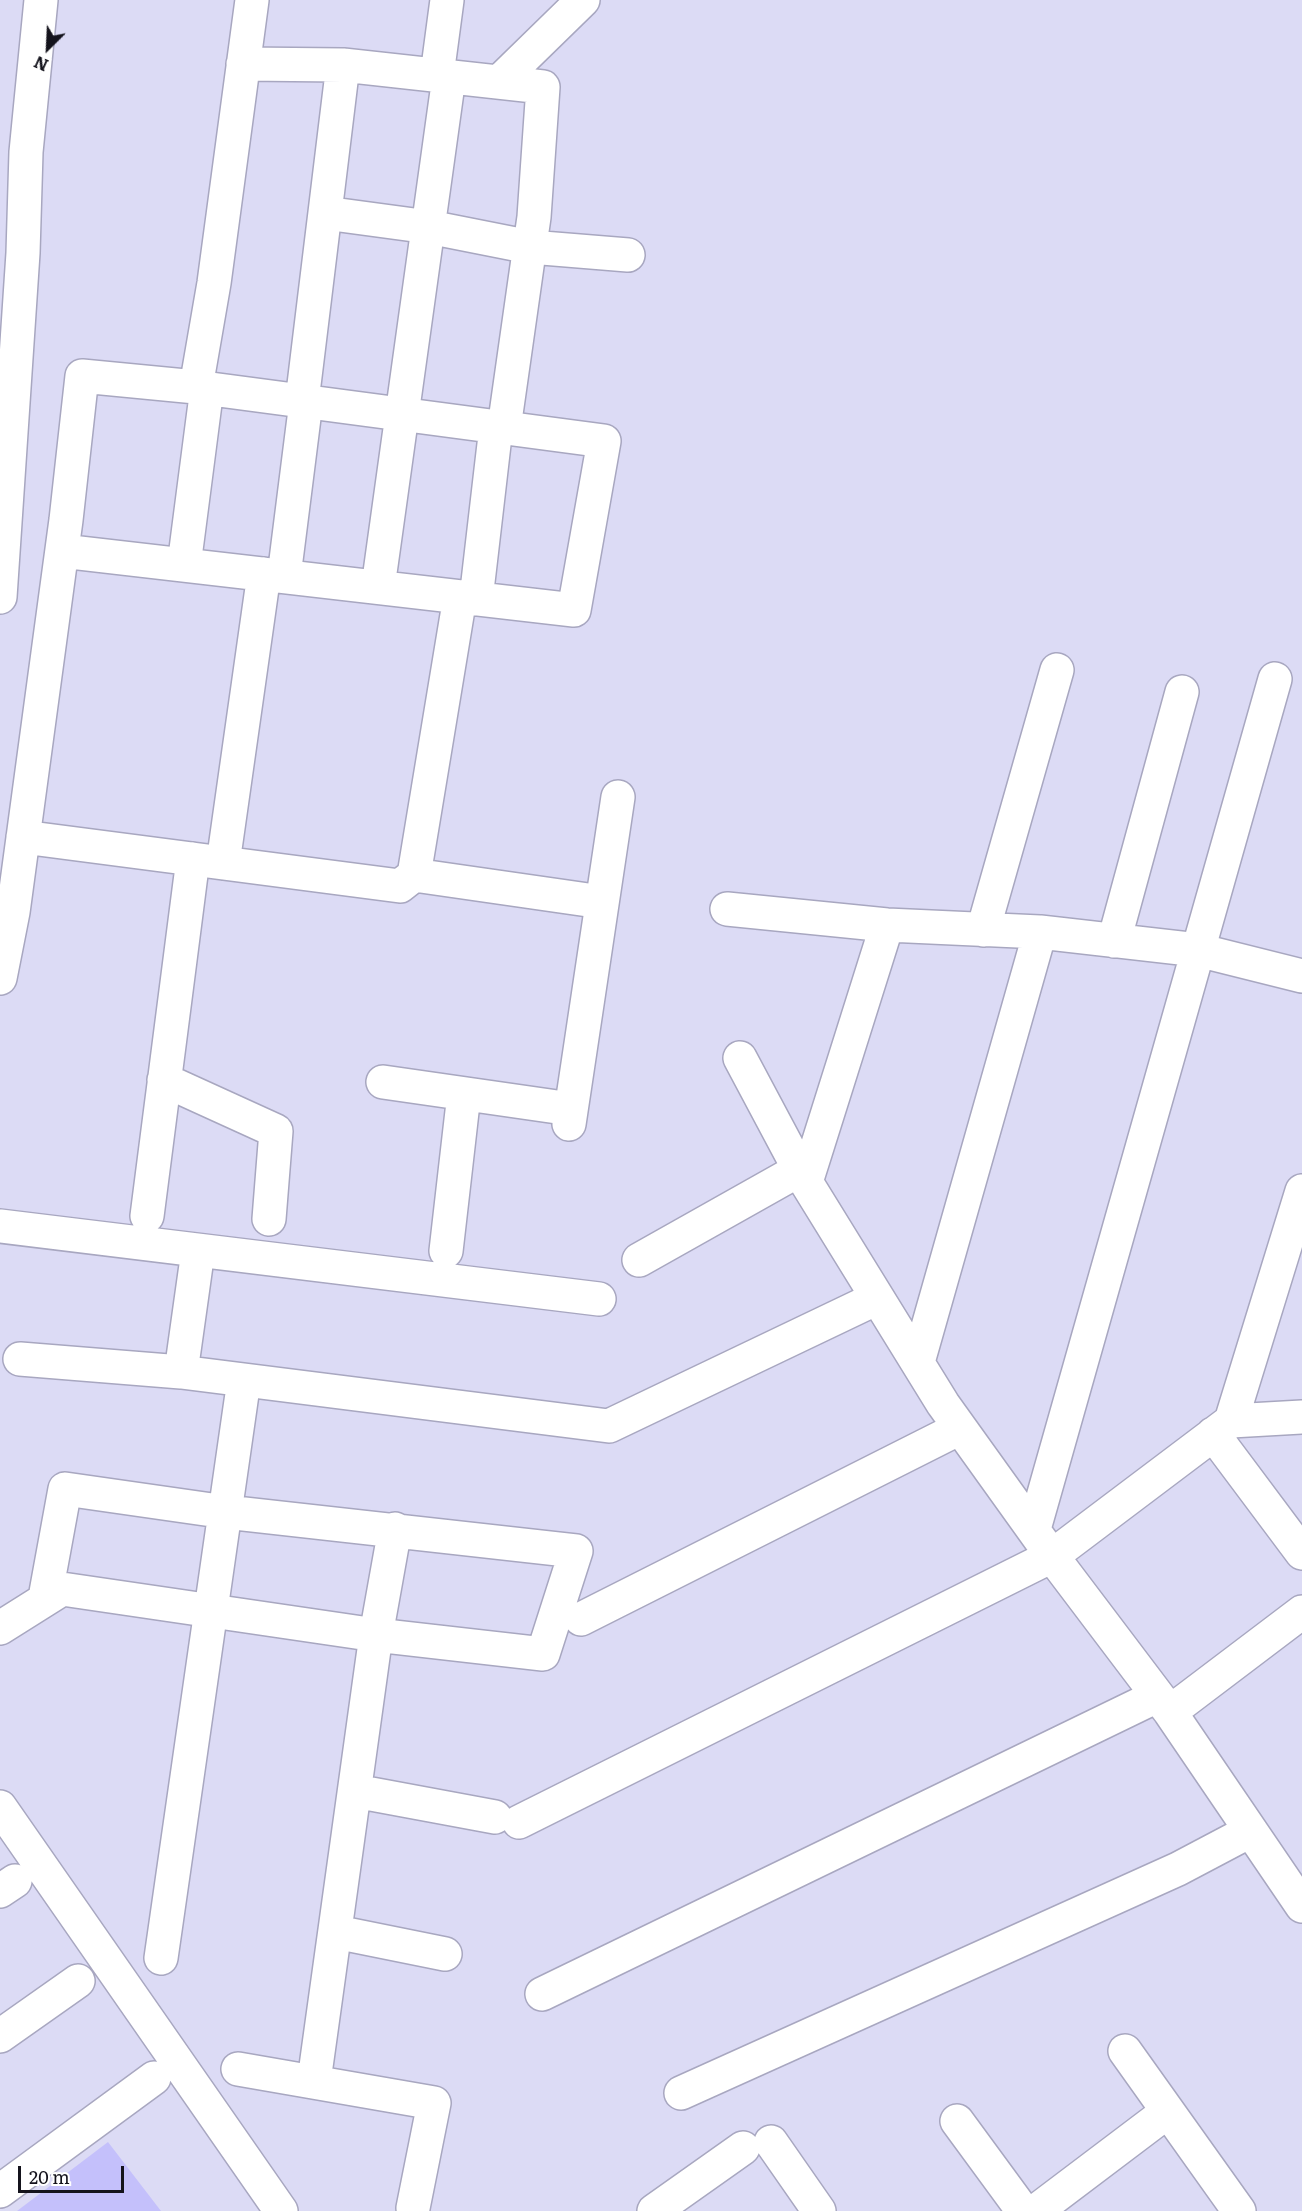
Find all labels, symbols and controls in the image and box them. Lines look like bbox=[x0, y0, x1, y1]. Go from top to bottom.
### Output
north arrow bbox=[18, 18, 78, 78]
text: N bbox=[30, 51, 52, 78]
scale bar bbox=[21, 2154, 128, 2192]
text: 20 m bbox=[29, 2163, 70, 2190]

